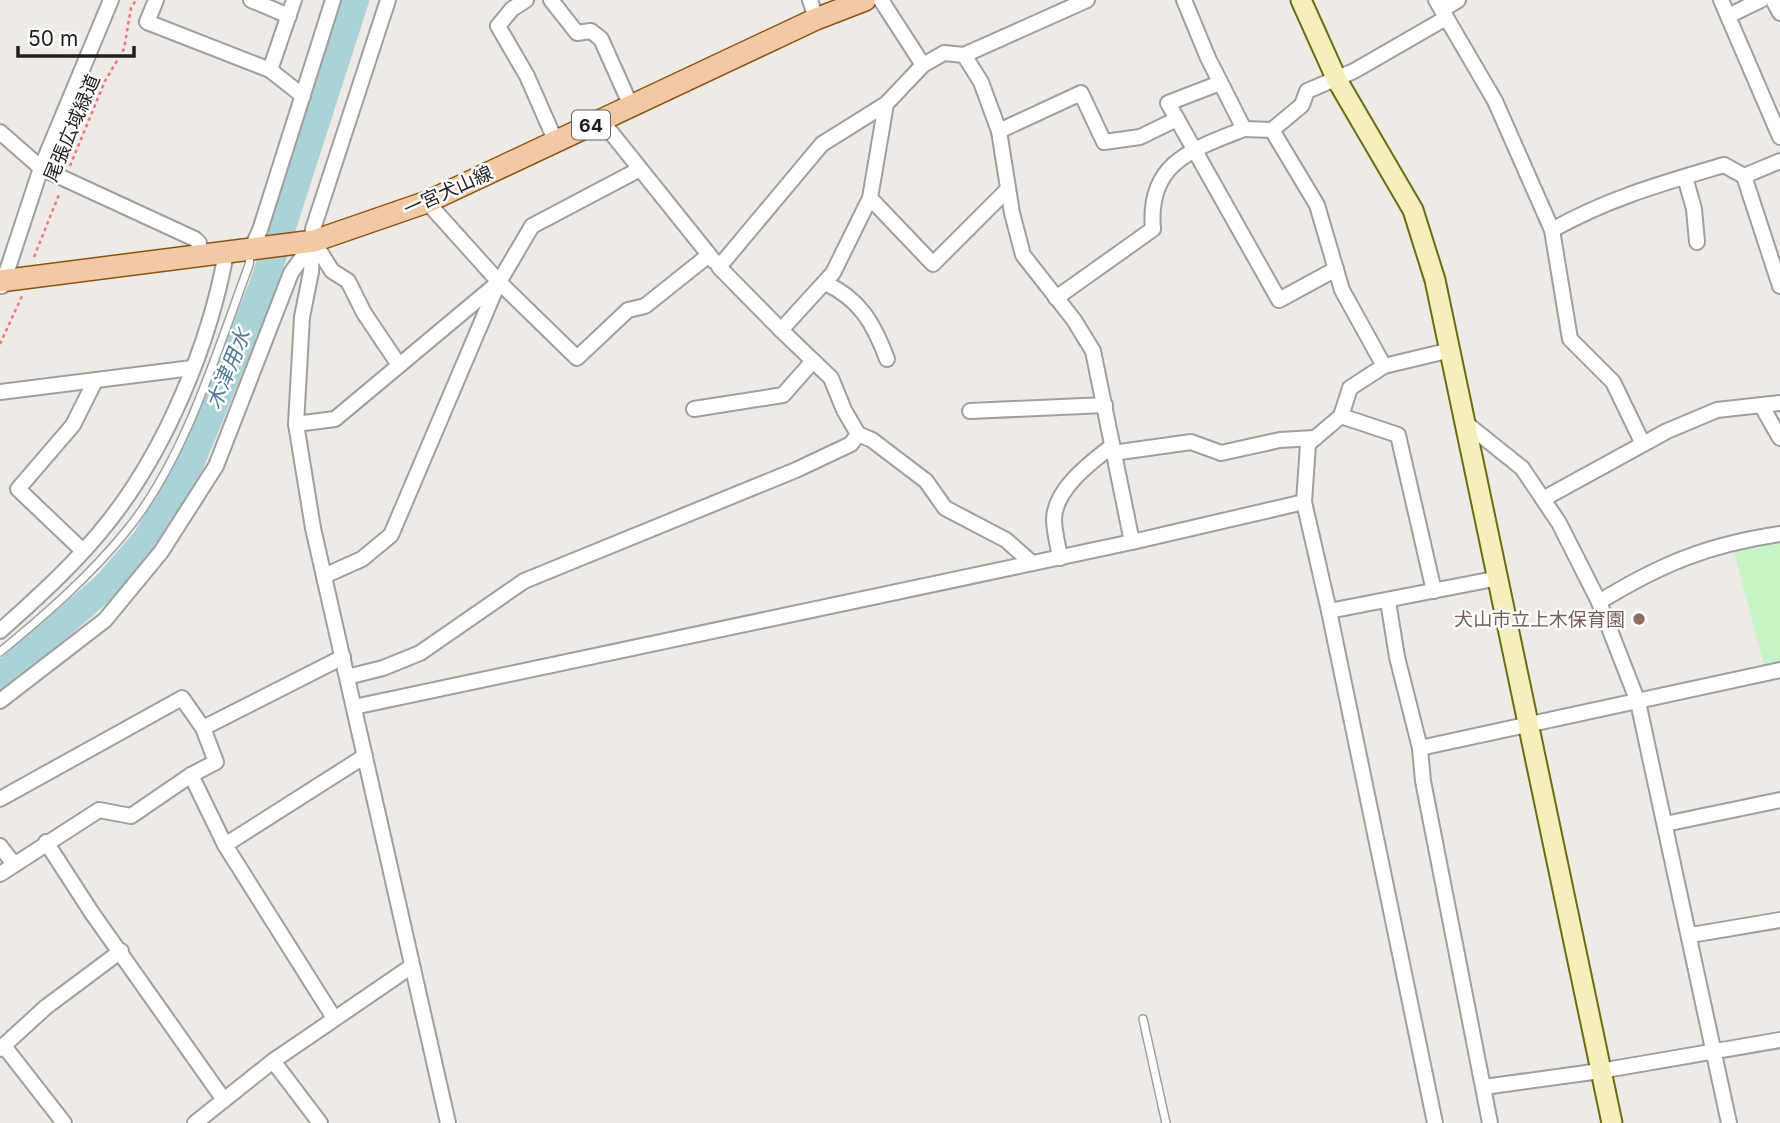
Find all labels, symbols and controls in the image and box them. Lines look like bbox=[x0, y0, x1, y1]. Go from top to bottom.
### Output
scale bar bbox=[18, 14, 133, 58]
text: 50 m bbox=[28, 26, 78, 51]
street label: 尾張広域緑道 bbox=[39, 71, 105, 185]
road number: 64 bbox=[572, 110, 610, 140]
street label: 一宮犬山線 bbox=[400, 161, 496, 221]
water label: 木津用水 bbox=[201, 324, 256, 413]
place label: 犬山市立上木保育園 bbox=[1454, 608, 1625, 631]
marker: 犬山市立上木保育園 bbox=[1631, 611, 1647, 627]

